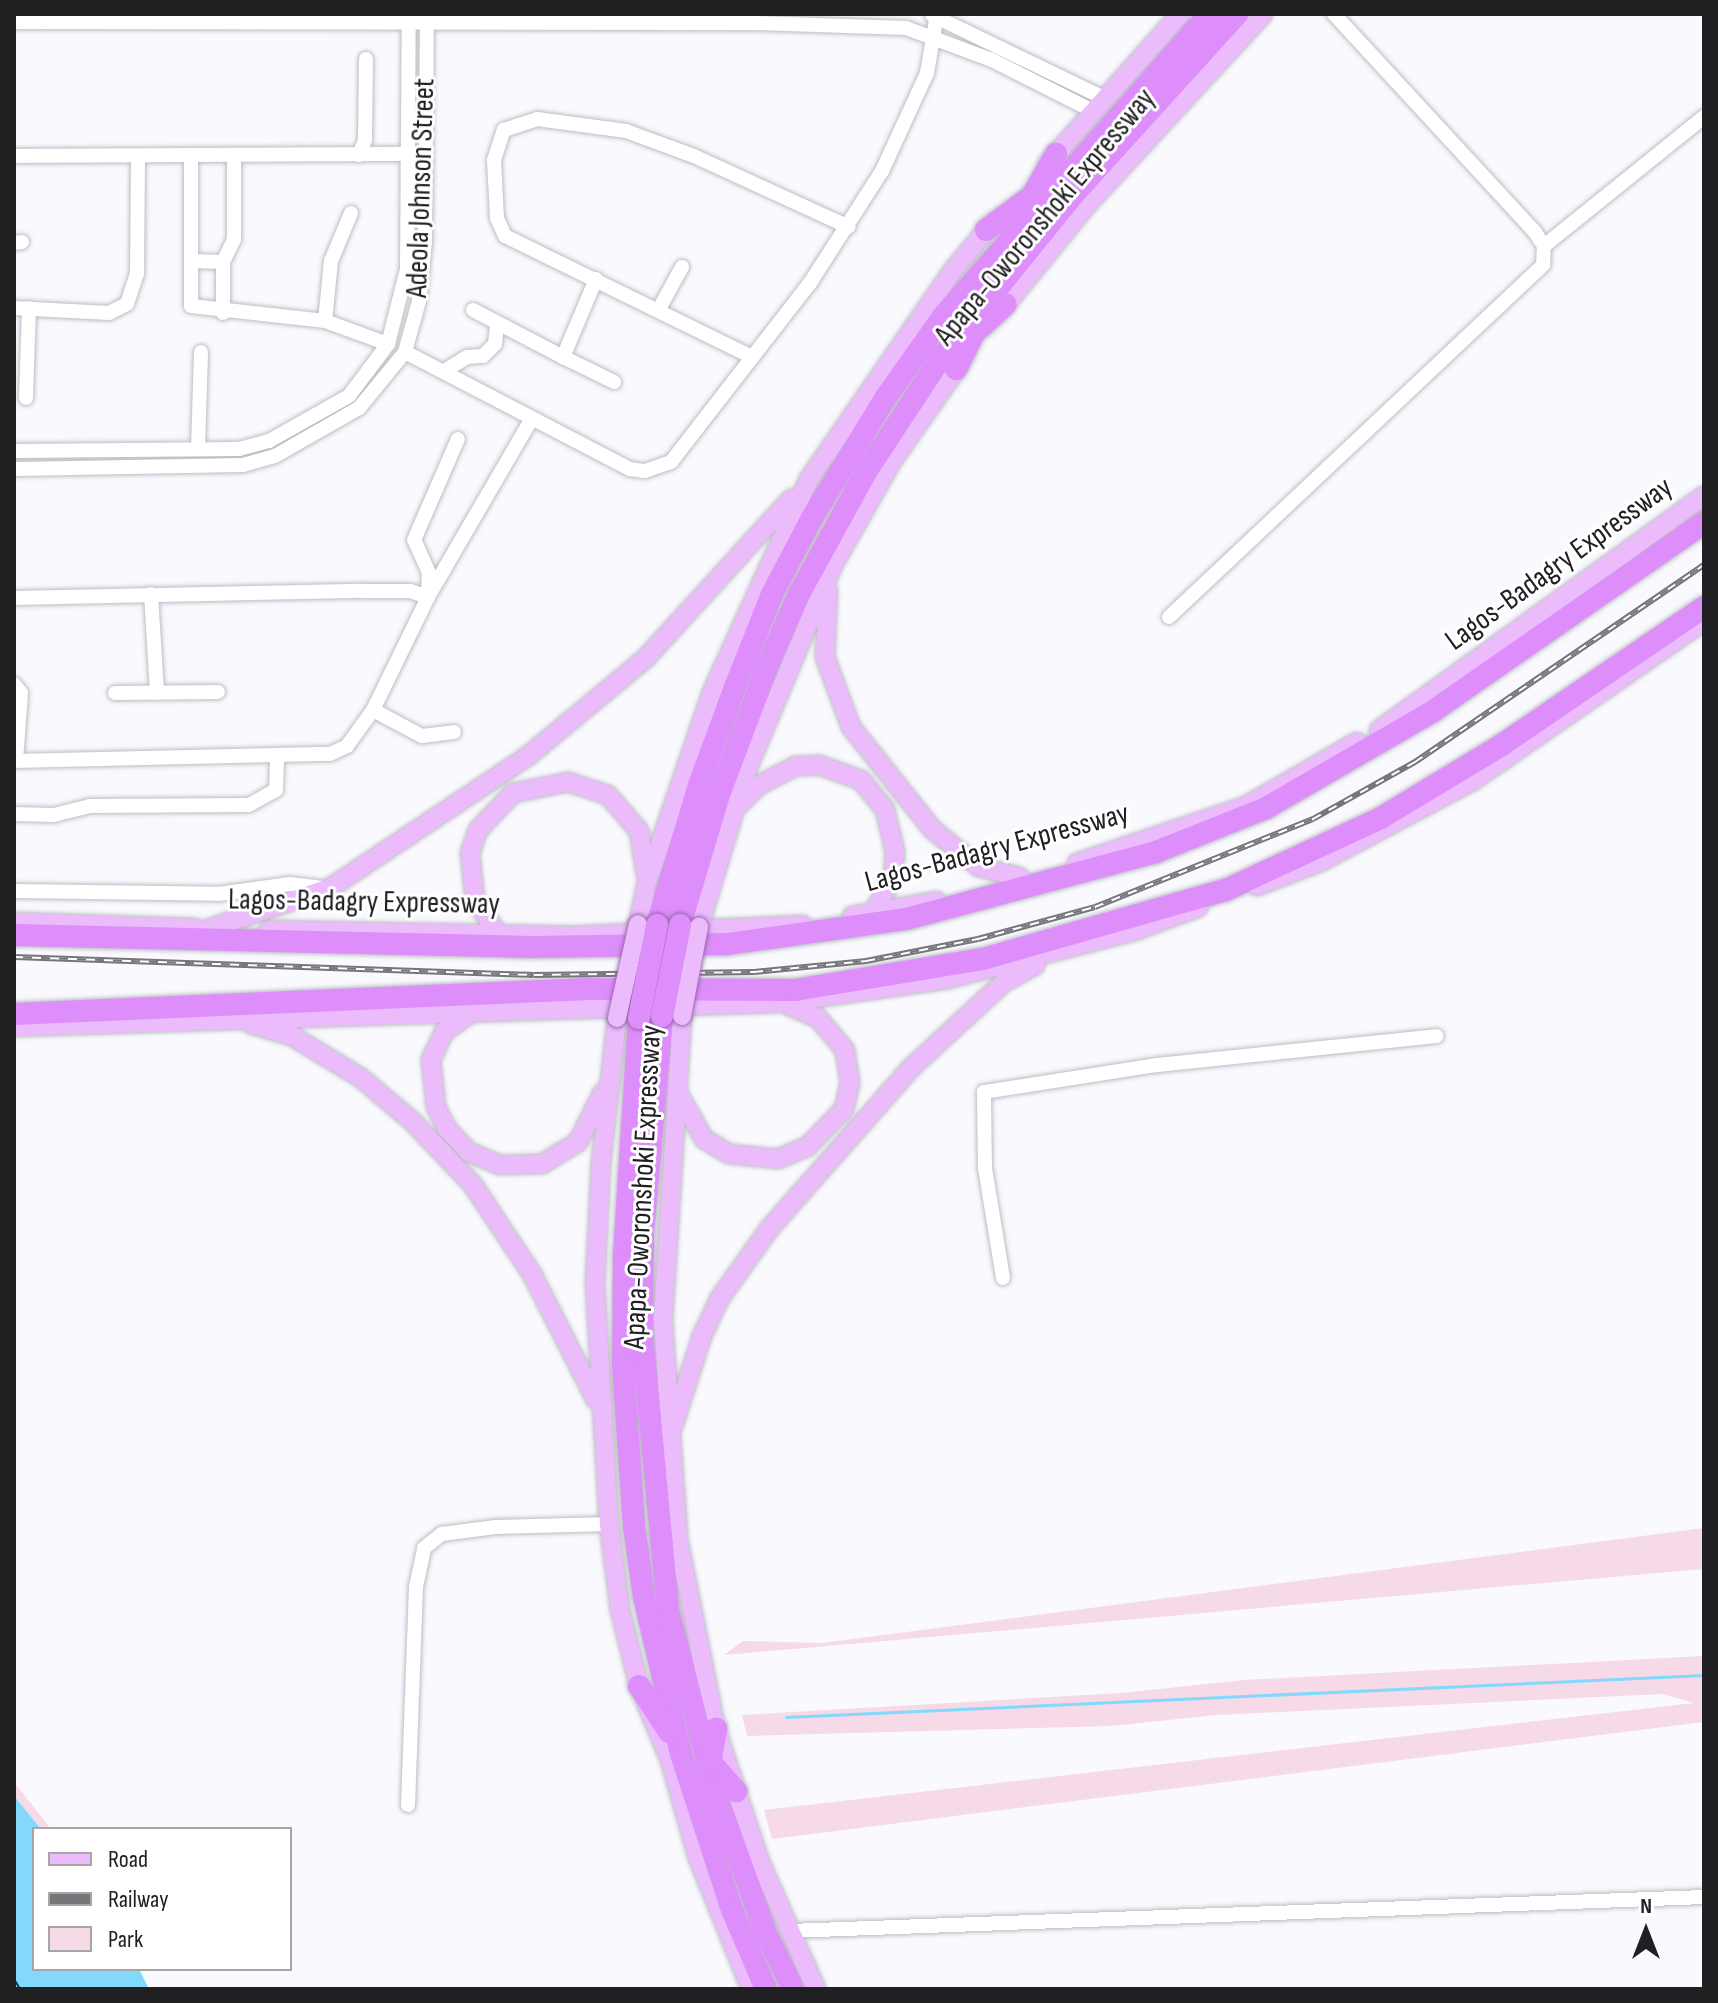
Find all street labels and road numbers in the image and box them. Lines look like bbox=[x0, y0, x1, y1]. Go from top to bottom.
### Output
street label: Adeola Johnson Street bbox=[399, 78, 443, 298]
street label: Apapa-Oworonshoki Expressway bbox=[927, 81, 1163, 353]
street label: Lagos-Badagry Expressway bbox=[1438, 470, 1680, 658]
street label: Lagos-Badagry Expressway bbox=[861, 795, 1133, 901]
street label: Lagos-Badagry Expressway bbox=[228, 882, 500, 922]
street label: Apapa-Oworonshoki Expressway bbox=[617, 1024, 669, 1350]

